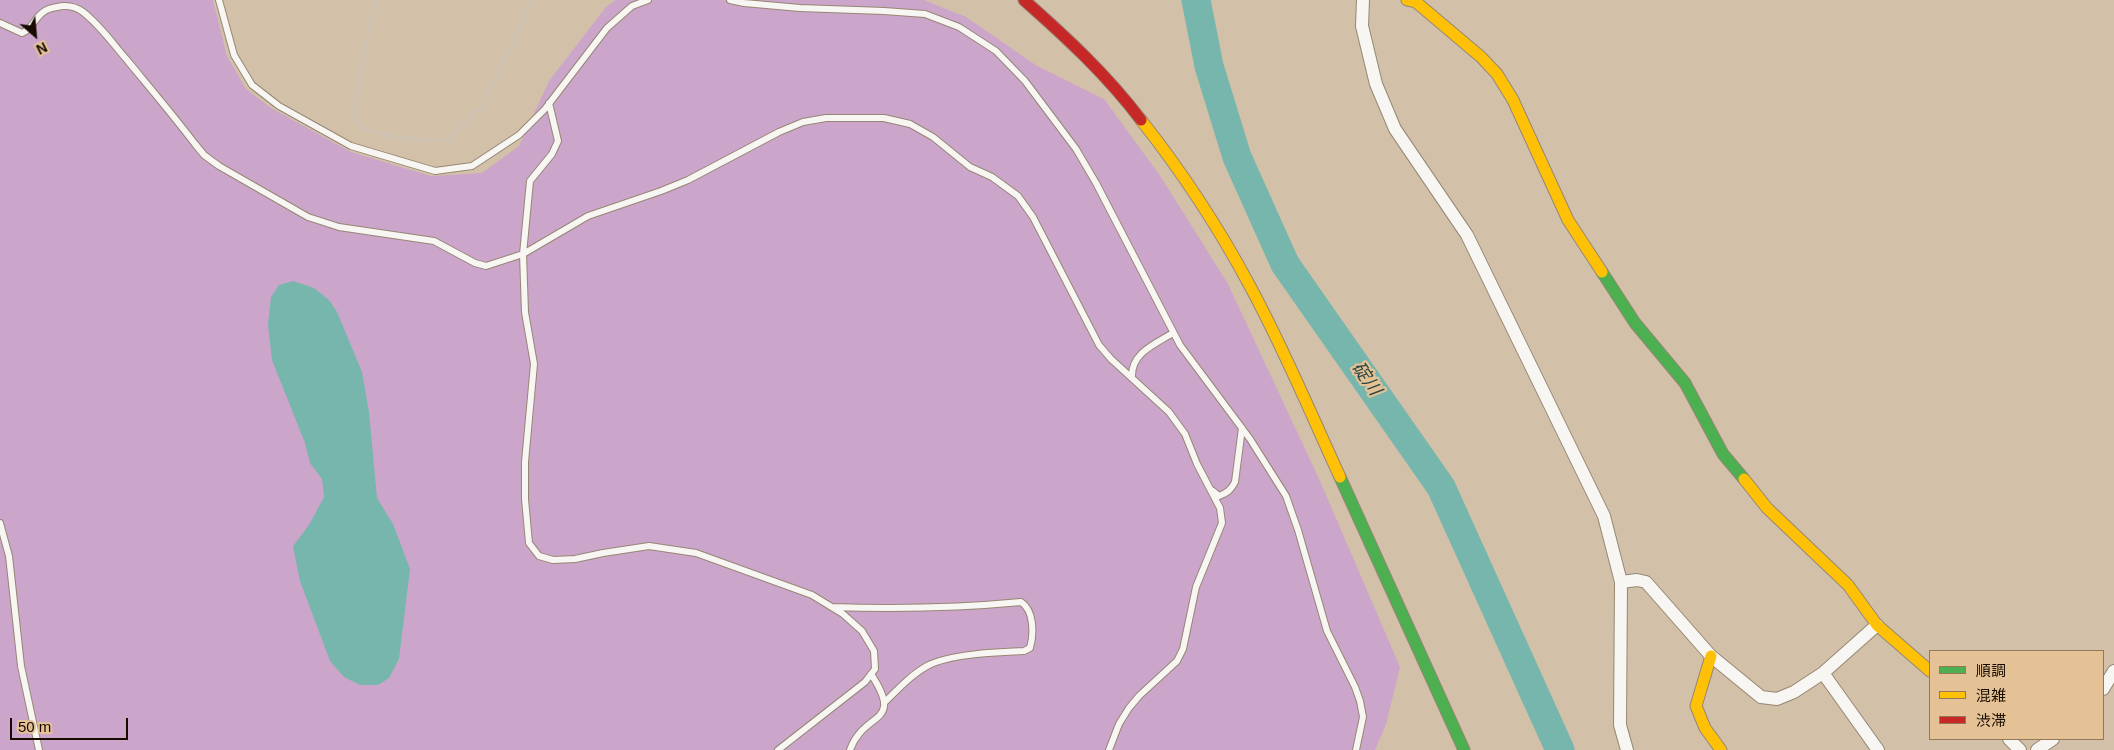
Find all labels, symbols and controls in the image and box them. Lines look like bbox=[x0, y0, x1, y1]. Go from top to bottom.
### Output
north arrow bbox=[10, 10, 60, 60]
text: N bbox=[34, 39, 50, 58]
water label: 碇川 bbox=[1347, 358, 1385, 400]
legend bbox=[1929, 650, 2104, 740]
text: 順調 bbox=[1976, 662, 2006, 679]
text: 混雑 bbox=[1976, 687, 2006, 704]
scale bar bbox=[12, 708, 130, 740]
text: 渋滞 bbox=[1976, 712, 2006, 729]
text: 50 m bbox=[18, 718, 51, 735]

